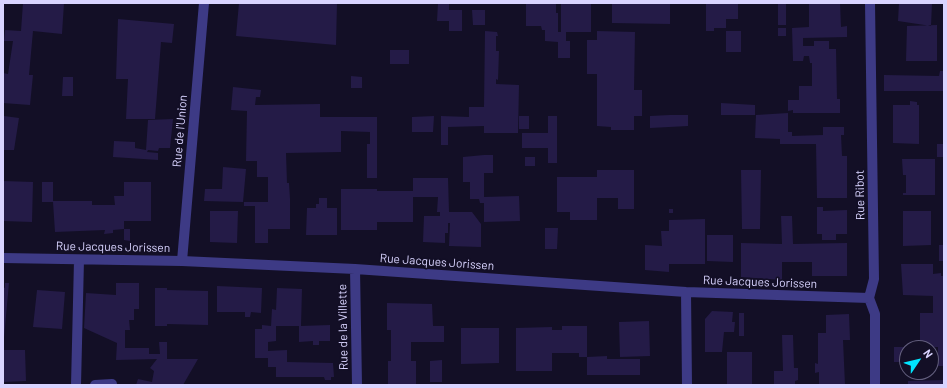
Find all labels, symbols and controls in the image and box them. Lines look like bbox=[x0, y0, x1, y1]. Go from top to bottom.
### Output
street label: Rue de l'Union bbox=[170, 94, 190, 168]
street label: Rue Ribot bbox=[852, 170, 868, 220]
street label: Rue Jacques Jorissen bbox=[56, 239, 170, 255]
street label: Rue Jacques Jorissen bbox=[379, 251, 495, 273]
street label: Rue Jacques Jorissen bbox=[703, 273, 817, 291]
street label: Rue de la Villette bbox=[335, 284, 351, 370]
north arrow bbox=[899, 340, 939, 380]
text: N bbox=[921, 347, 936, 360]

